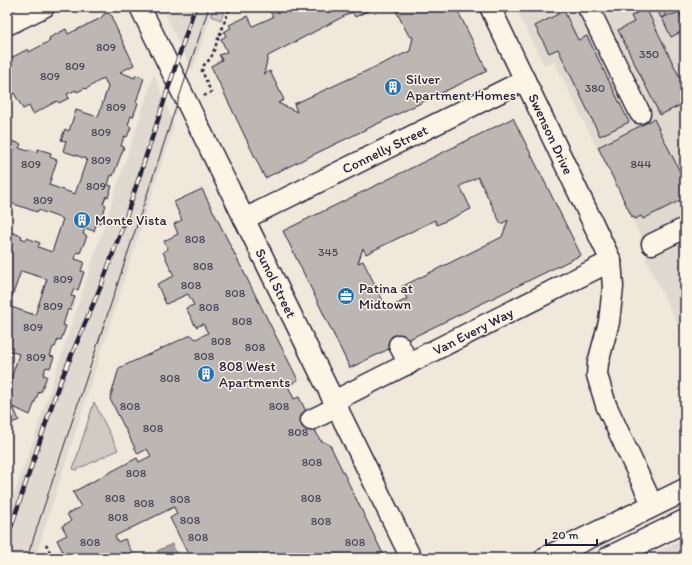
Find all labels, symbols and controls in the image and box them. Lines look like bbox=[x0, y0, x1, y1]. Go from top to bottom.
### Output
house number: 809 bbox=[96, 40, 116, 54]
house number: 350 bbox=[639, 47, 659, 61]
house number: 809 bbox=[65, 59, 85, 73]
house number: 809 bbox=[40, 69, 60, 83]
place label: Silver Apartment Homes bbox=[406, 71, 516, 104]
building icon: Silver Apartment Homes bbox=[383, 77, 403, 97]
house number: 380 bbox=[585, 81, 605, 95]
street label: Swenson Drive bbox=[524, 91, 577, 178]
house number: 809 bbox=[106, 100, 126, 114]
street label: Connelly Street bbox=[340, 121, 431, 177]
house number: 809 bbox=[91, 125, 111, 139]
house number: 809 bbox=[91, 153, 111, 167]
house number: 809 bbox=[21, 157, 41, 171]
house number: 844 bbox=[630, 157, 652, 171]
house number: 809 bbox=[86, 179, 106, 193]
house number: 809 bbox=[33, 193, 53, 207]
building icon: Monte Vista bbox=[72, 210, 92, 230]
place label: Monte Vista bbox=[95, 212, 167, 229]
house number: 808 bbox=[185, 232, 206, 246]
house number: 345 bbox=[318, 245, 338, 259]
street label: Sunol Street bbox=[251, 246, 300, 321]
house number: 808 bbox=[193, 259, 214, 273]
house number: 809 bbox=[53, 272, 73, 286]
house number: 808 bbox=[181, 278, 202, 292]
place label: Patina at Midtown bbox=[359, 280, 413, 313]
house number: 808 bbox=[225, 286, 246, 300]
office icon: Patina at Midtown bbox=[336, 286, 356, 306]
house number: 809 bbox=[43, 299, 63, 313]
house number: 808 bbox=[199, 300, 220, 314]
street label: Van Every Way bbox=[430, 304, 517, 359]
house number: 808 bbox=[232, 314, 253, 328]
house number: 809 bbox=[23, 320, 43, 334]
house number: 808 bbox=[211, 334, 232, 348]
house number: 808 bbox=[245, 340, 266, 354]
house number: 808 bbox=[194, 349, 215, 363]
house number: 809 bbox=[26, 350, 46, 364]
place label: 808 West Apartments bbox=[219, 358, 291, 391]
building icon: 808 West Apartments bbox=[196, 364, 216, 384]
house number: 808 bbox=[160, 371, 181, 385]
house number: 808 bbox=[120, 399, 141, 413]
house number: 808 bbox=[269, 399, 290, 413]
house number: 808 bbox=[143, 421, 164, 435]
house number: 808 bbox=[288, 425, 309, 439]
house number: 808 bbox=[302, 455, 323, 469]
house number: 808 bbox=[126, 466, 147, 480]
house number: 808 bbox=[105, 491, 126, 505]
house number: 808 bbox=[301, 491, 322, 505]
house number: 808 bbox=[170, 492, 191, 506]
house number: 808 bbox=[134, 496, 155, 510]
house number: 808 bbox=[108, 510, 129, 524]
house number: 808 bbox=[180, 513, 201, 527]
house number: 808 bbox=[311, 514, 332, 528]
scale bar bbox=[546, 521, 597, 547]
text: 20 m bbox=[552, 528, 579, 542]
house number: 808 bbox=[188, 530, 209, 544]
house number: 808 bbox=[80, 535, 101, 549]
house number: 808 bbox=[345, 535, 366, 549]

